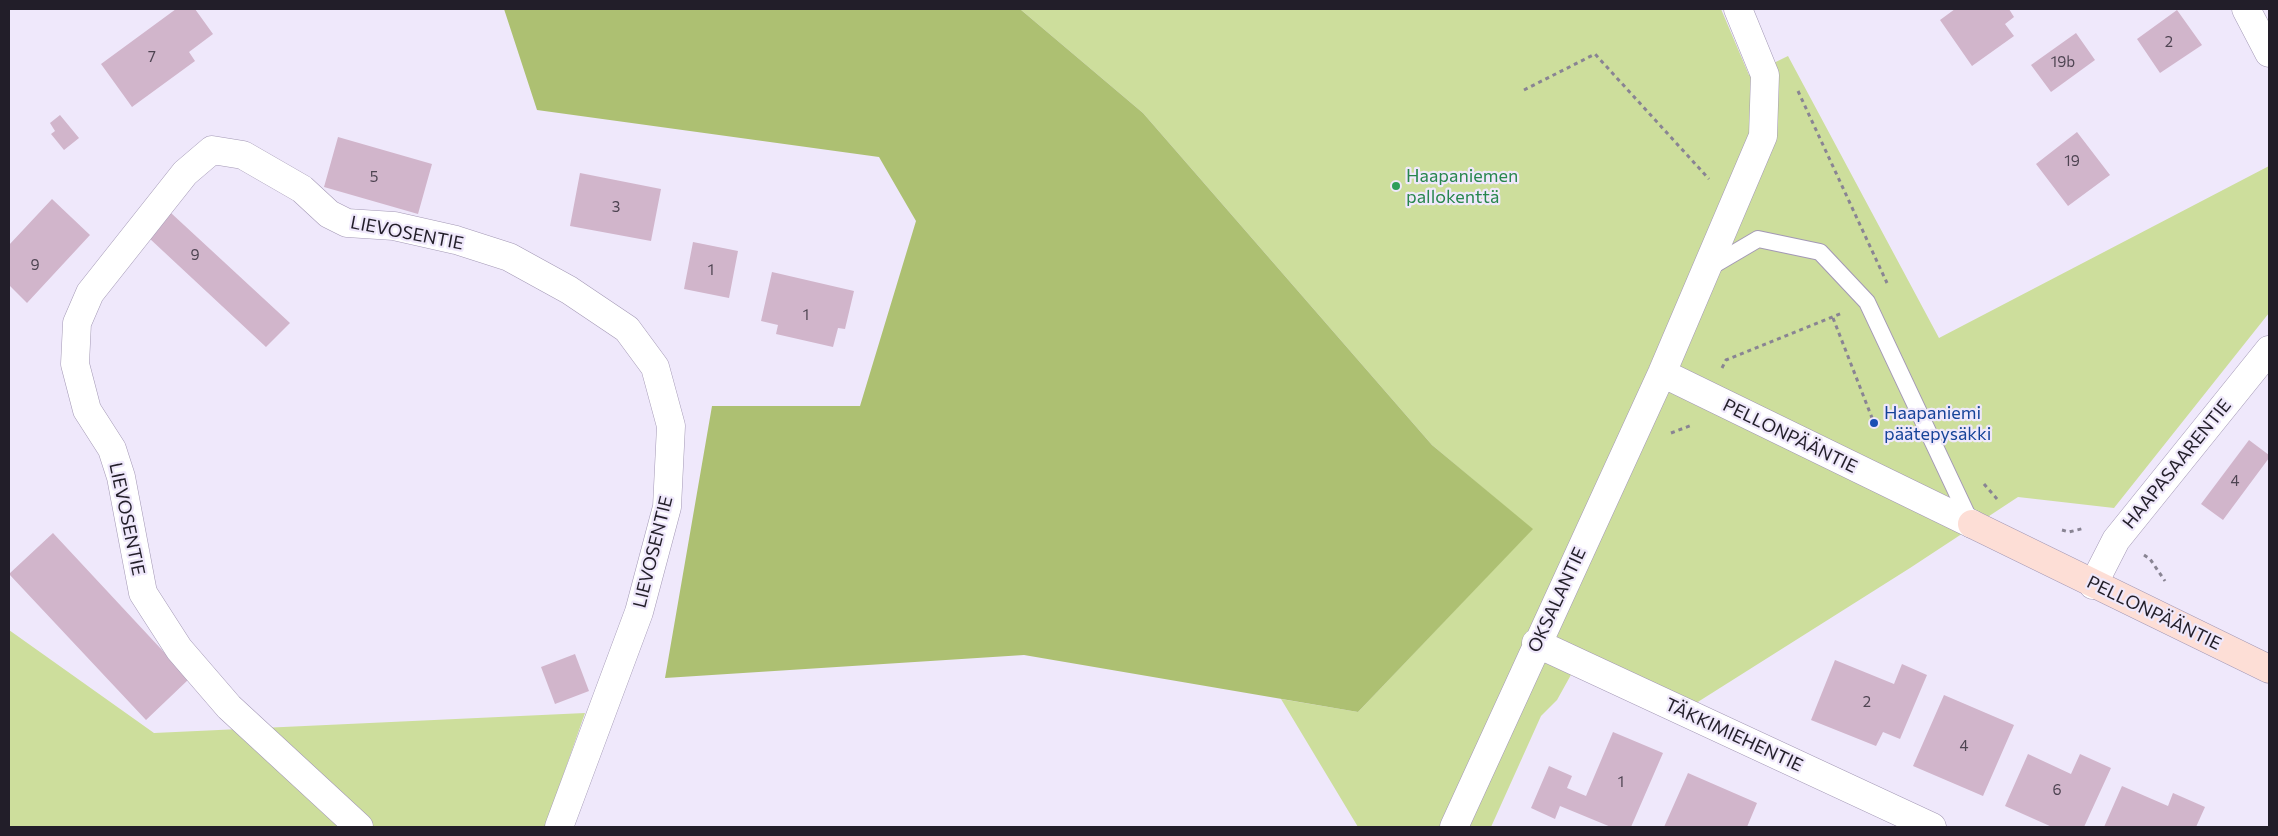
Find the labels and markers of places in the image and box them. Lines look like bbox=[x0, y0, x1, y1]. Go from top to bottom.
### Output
place label: Haapaniemen pallokenttä bbox=[1406, 165, 1518, 208]
marker: Haapaniemen pallokenttä bbox=[1390, 180, 1402, 192]
place label: Haapaniemi päätepysäkki bbox=[1884, 402, 1991, 444]
marker: Haapaniemi päätepysäkki bbox=[1868, 417, 1880, 429]

